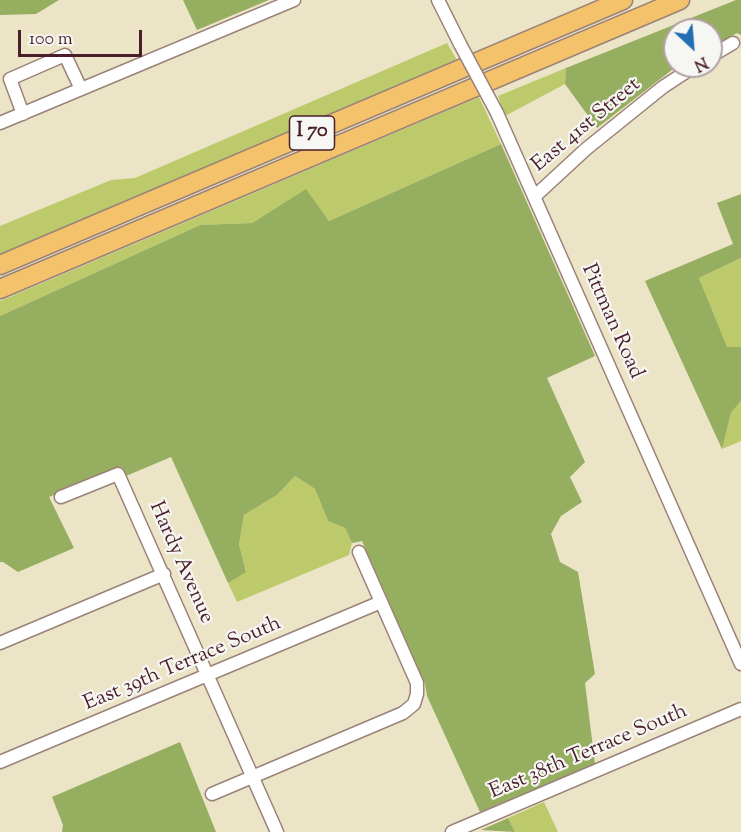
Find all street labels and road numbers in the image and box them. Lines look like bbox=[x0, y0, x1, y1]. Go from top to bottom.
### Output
street label: East 41st Street bbox=[528, 73, 646, 179]
road number: I 70 bbox=[290, 116, 334, 150]
street label: Pittman Road bbox=[574, 261, 648, 383]
street label: Hardy Avenue bbox=[142, 498, 218, 628]
street label: East 39th Terrace South bbox=[81, 612, 285, 718]
street label: East 38th Terrace South bbox=[486, 700, 692, 806]

